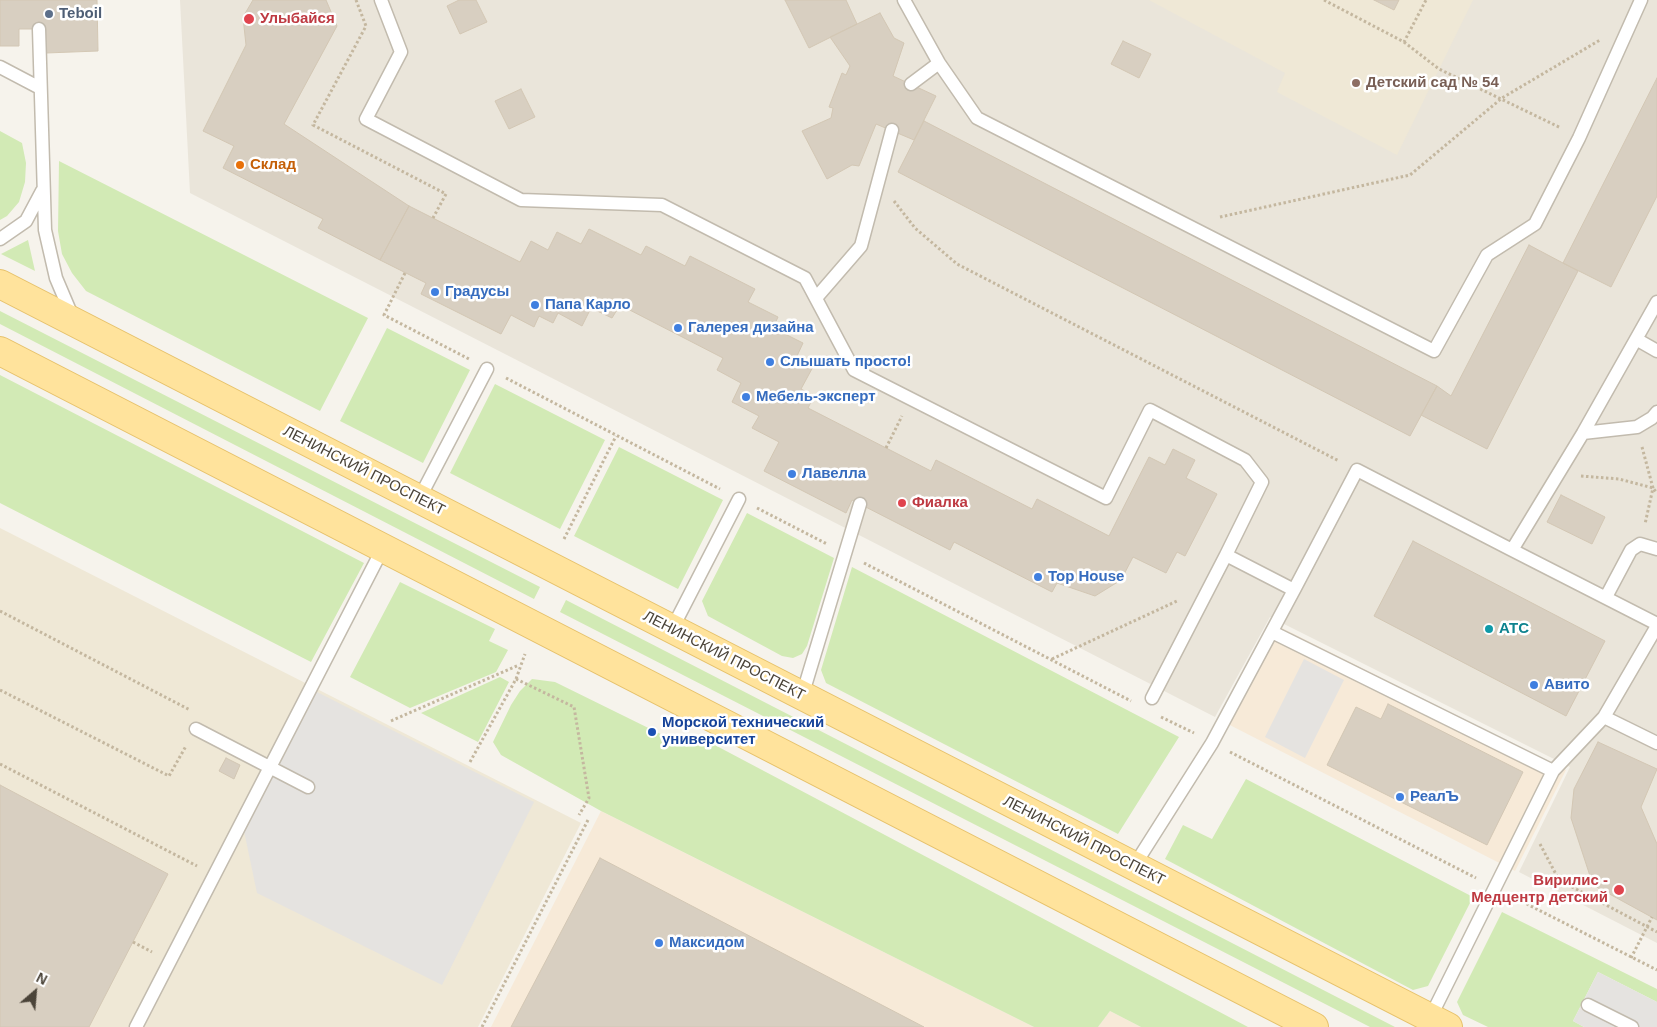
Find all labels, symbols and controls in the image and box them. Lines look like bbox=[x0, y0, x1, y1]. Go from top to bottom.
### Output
place label: Teboil bbox=[59, 5, 102, 23]
marker: Teboil bbox=[43, 8, 55, 20]
place label: Улыбайся bbox=[260, 10, 335, 28]
marker: Улыбайся bbox=[242, 12, 256, 26]
place label: Детский сад № 54 bbox=[1366, 74, 1499, 92]
marker: Детский сад № 54 bbox=[1350, 77, 1362, 89]
place label: Склад bbox=[250, 156, 296, 174]
marker: Склад bbox=[234, 159, 246, 171]
place label: Градусы bbox=[445, 283, 509, 301]
marker: Градусы bbox=[429, 286, 441, 298]
place label: Папа Карло bbox=[545, 296, 631, 314]
marker: Папа Карло bbox=[529, 299, 541, 311]
place label: Галерея дизайна bbox=[688, 319, 814, 337]
marker: Галерея дизайна bbox=[672, 322, 684, 334]
place label: Слышать просто! bbox=[780, 353, 912, 371]
marker: Слышать просто! bbox=[764, 356, 776, 368]
place label: Мебель-эксперт bbox=[756, 388, 876, 406]
marker: Мебель-эксперт bbox=[740, 391, 752, 403]
street label: ЛЕНИНСКИЙ ПРОСПЕКТ bbox=[280, 422, 448, 520]
place label: Лавелла bbox=[802, 465, 866, 483]
marker: Лавелла bbox=[786, 468, 798, 480]
place label: Фиалка bbox=[912, 494, 968, 512]
marker: Фиалка bbox=[896, 497, 908, 509]
place label: Top House bbox=[1048, 568, 1124, 586]
marker: Top House bbox=[1032, 571, 1044, 583]
street label: ЛЕНИНСКИЙ ПРОСПЕКТ bbox=[640, 607, 808, 705]
place label: АТС bbox=[1499, 620, 1529, 638]
marker: АТС bbox=[1483, 623, 1495, 635]
place label: Авито bbox=[1544, 676, 1590, 694]
marker: Авито bbox=[1528, 679, 1540, 691]
place label: Морской технический университет bbox=[662, 714, 824, 749]
marker: Морской технический университет bbox=[646, 726, 658, 738]
place label: РеалЪ bbox=[1410, 788, 1459, 806]
marker: РеалЪ bbox=[1394, 791, 1406, 803]
street label: ЛЕНИНСКИЙ ПРОСПЕКТ bbox=[1000, 792, 1168, 890]
place label: Вирилис - Медцентр детский bbox=[1471, 872, 1608, 907]
marker: Вирилис - Медцентр детский bbox=[1612, 883, 1626, 897]
place label: Максидом bbox=[669, 934, 744, 952]
marker: Максидом bbox=[653, 937, 665, 949]
north arrow bbox=[10, 967, 60, 1017]
text: N bbox=[34, 969, 50, 988]

